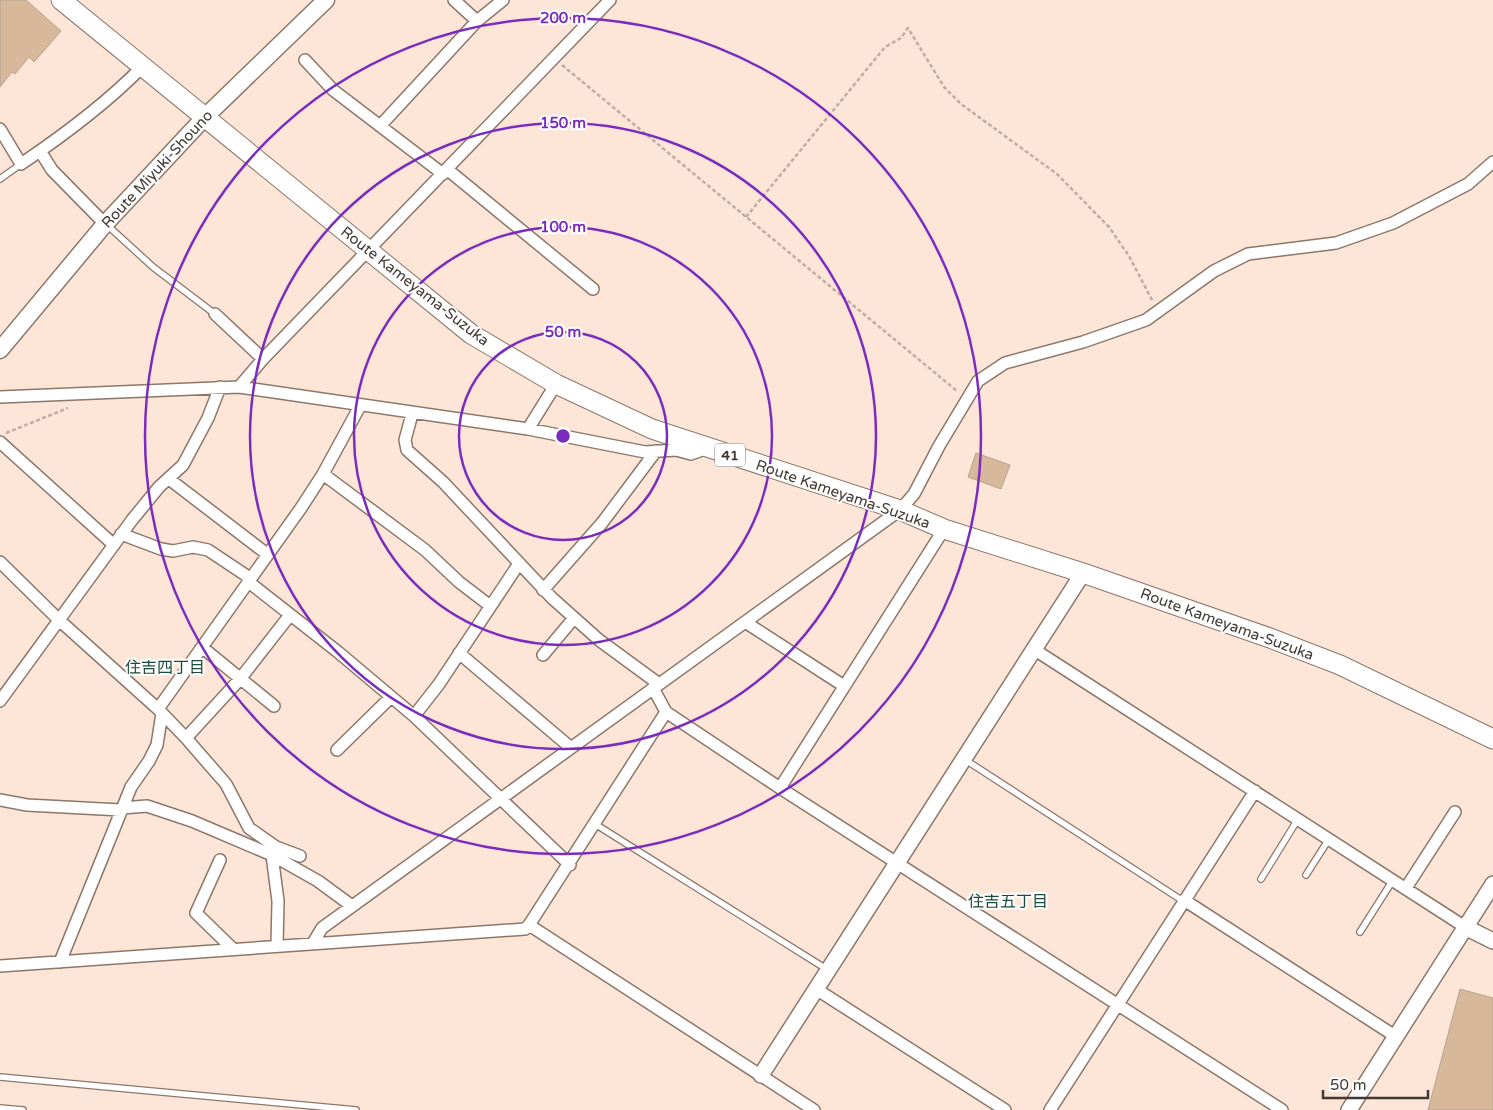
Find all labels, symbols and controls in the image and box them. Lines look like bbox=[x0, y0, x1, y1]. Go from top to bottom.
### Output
text: 200 m bbox=[540, 9, 586, 27]
street label: Route Miyuki-Shouno bbox=[98, 106, 216, 232]
text: 150 m bbox=[540, 114, 586, 132]
text: 100 m bbox=[540, 218, 586, 236]
street label: Route Kameyama-Suzuka bbox=[337, 222, 493, 350]
text: 50 m bbox=[545, 323, 581, 341]
centre of rings bbox=[554, 427, 572, 445]
road number: 41 bbox=[715, 444, 745, 466]
street label: Route Kameyama-Suzuka bbox=[753, 456, 933, 532]
street label: Route Kameyama-Suzuka bbox=[1138, 584, 1316, 664]
district label: 住吉四丁目 bbox=[125, 658, 205, 678]
district label: 住吉五丁目 bbox=[968, 892, 1048, 912]
scale bar bbox=[1323, 1068, 1428, 1100]
text: 50 m bbox=[1330, 1076, 1367, 1094]

